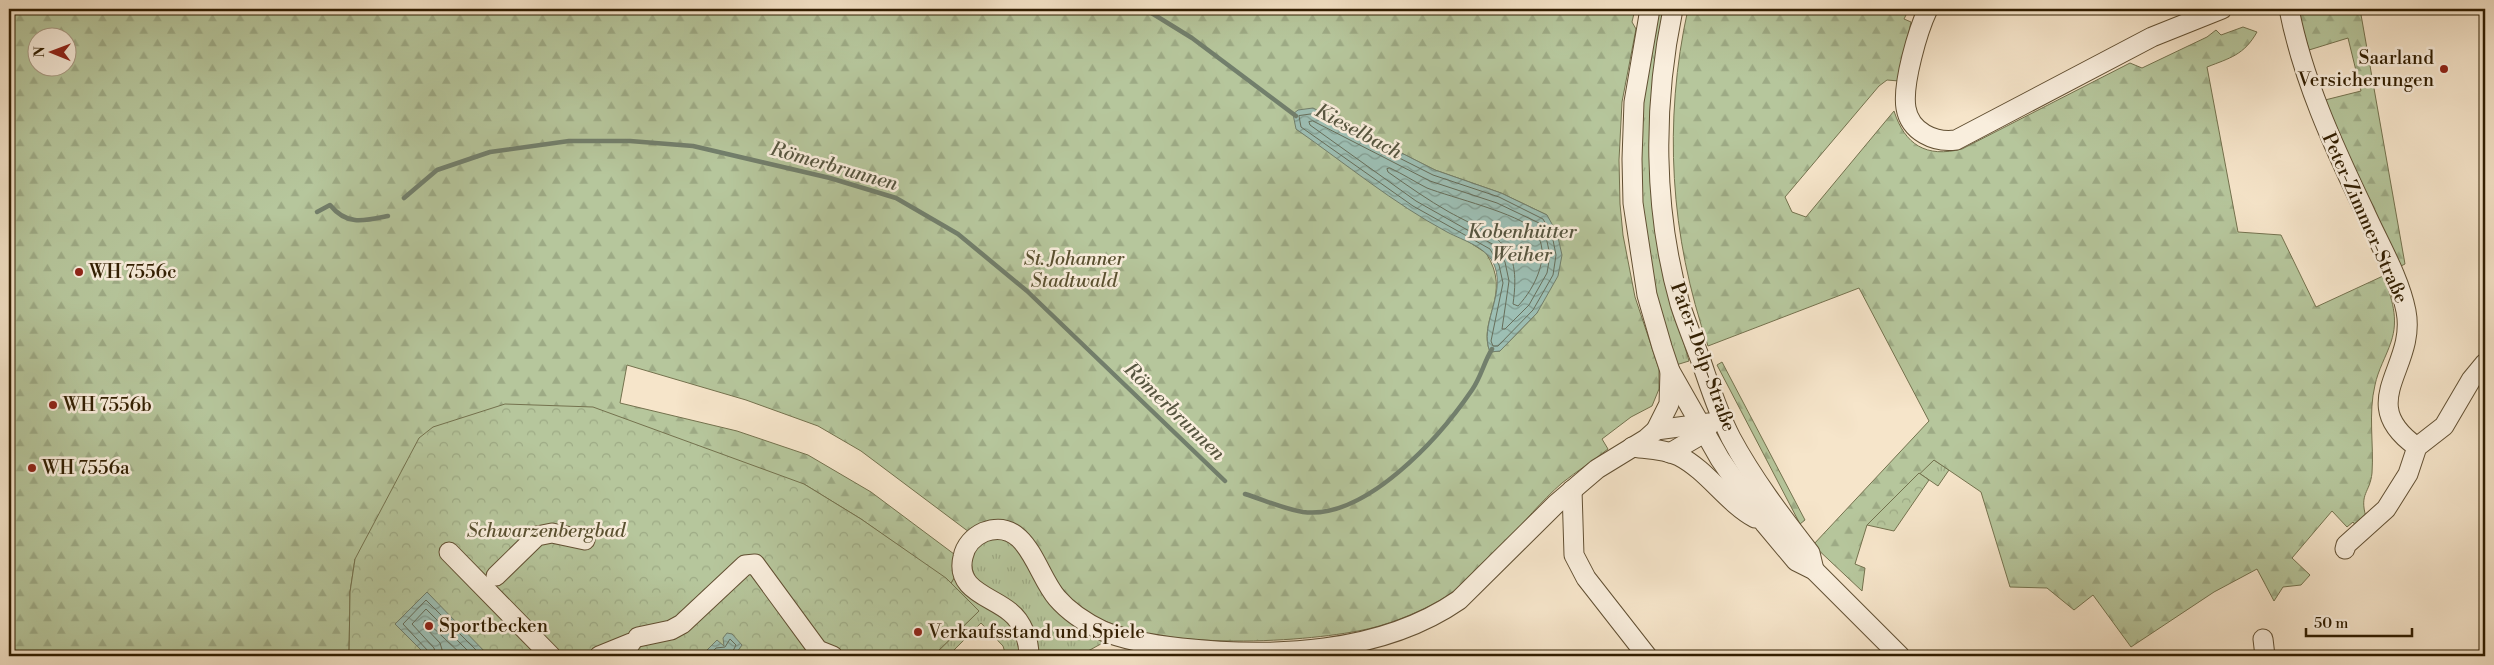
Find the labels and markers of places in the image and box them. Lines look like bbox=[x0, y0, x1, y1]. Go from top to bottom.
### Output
place label: Saarland Versicherungen bbox=[2297, 46, 2434, 92]
marker: Saarland Versicherungen bbox=[2438, 63, 2450, 75]
place label: WH 7556c bbox=[88, 260, 177, 284]
marker: WH 7556c bbox=[73, 266, 85, 278]
place label: WH 7556b bbox=[62, 393, 152, 417]
marker: WH 7556b bbox=[47, 399, 59, 411]
place label: WH 7556a bbox=[41, 456, 130, 480]
marker: WH 7556a bbox=[26, 462, 38, 474]
place label: Sportbecken bbox=[439, 614, 548, 638]
marker: Sportbecken bbox=[423, 620, 435, 632]
place label: Verkaufsstand und Spiele bbox=[927, 620, 1145, 644]
marker: Verkaufsstand und Spiele bbox=[912, 626, 924, 638]

